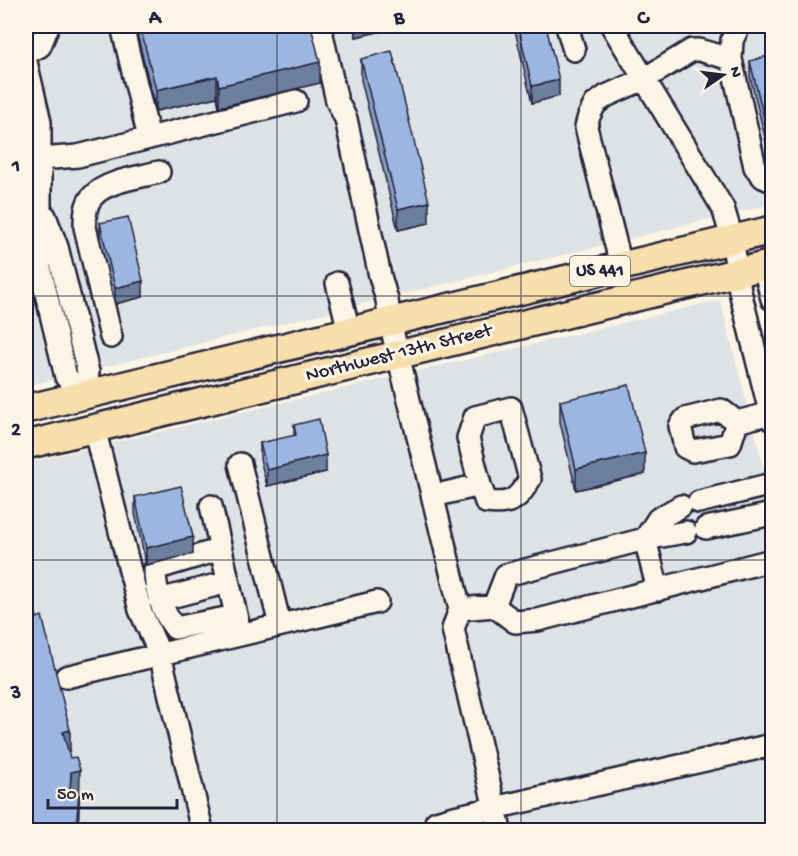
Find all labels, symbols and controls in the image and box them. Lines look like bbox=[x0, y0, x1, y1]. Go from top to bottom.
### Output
text: A bbox=[148, 8, 163, 31]
text: B bbox=[393, 8, 405, 31]
text: C bbox=[637, 8, 651, 31]
north arrow bbox=[693, 45, 753, 105]
text: N bbox=[724, 65, 745, 80]
text: 1 bbox=[11, 156, 20, 179]
road number: US 441 bbox=[570, 256, 630, 286]
street label: Northwest 13th Street bbox=[304, 319, 496, 388]
text: 2 bbox=[11, 420, 21, 443]
text: 3 bbox=[10, 683, 21, 706]
scale bar bbox=[48, 772, 177, 810]
text: 50 m bbox=[57, 785, 94, 806]

